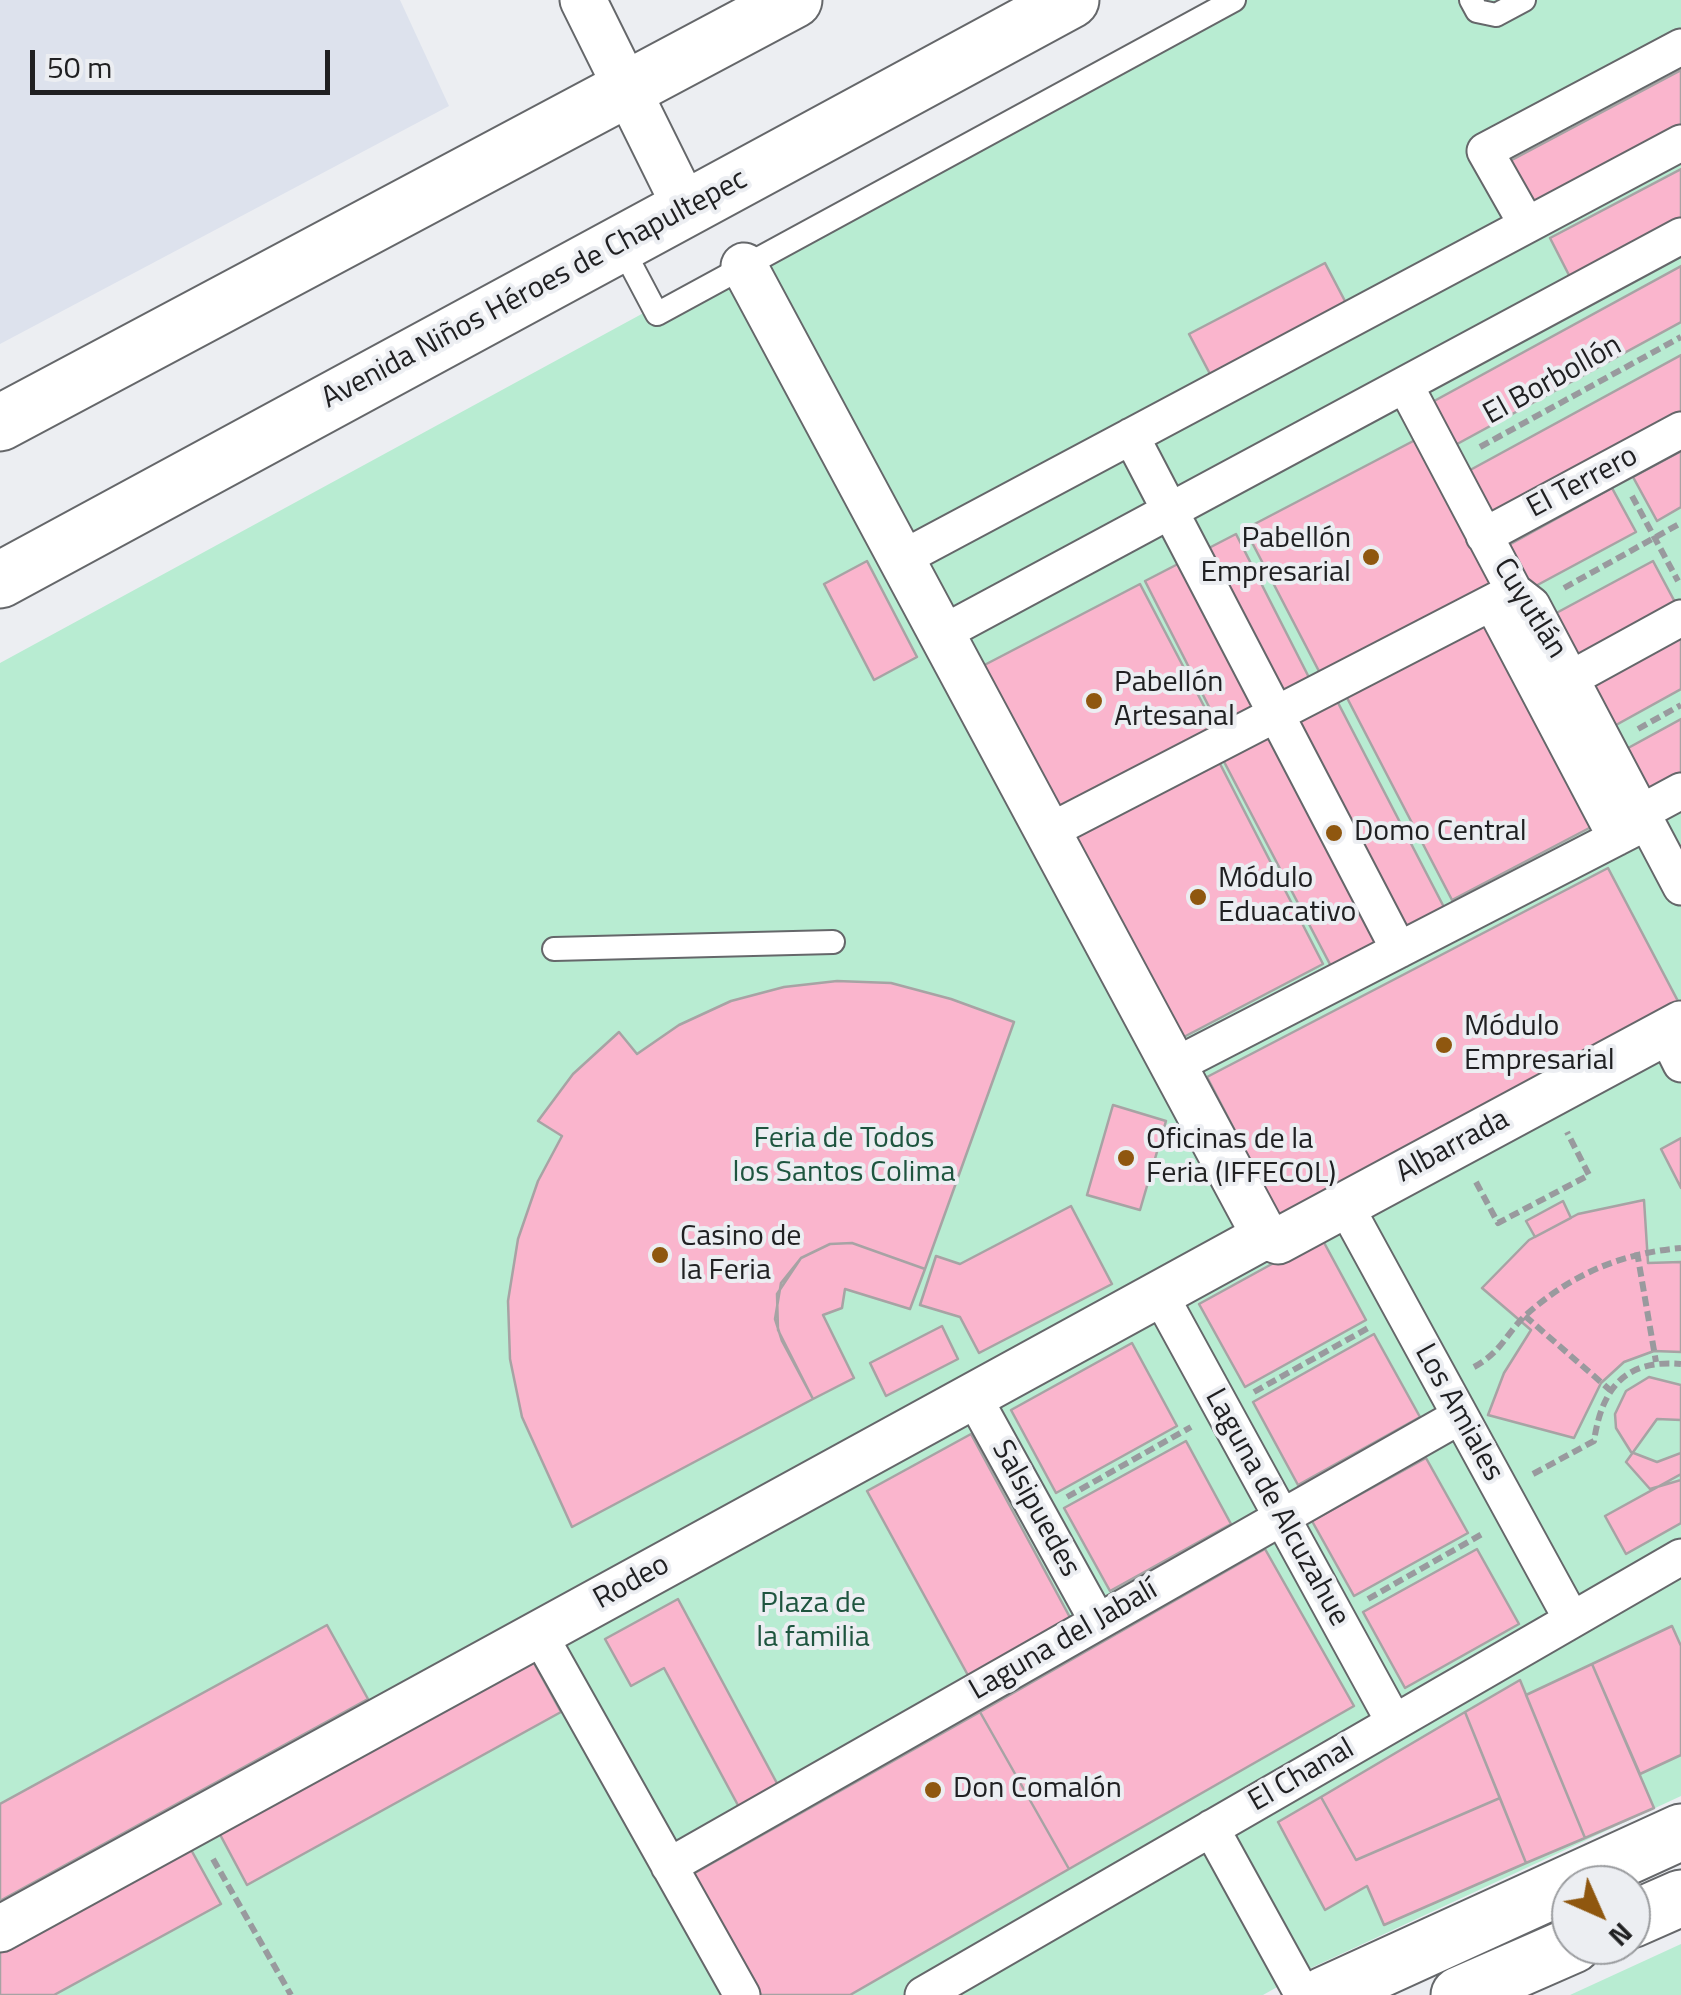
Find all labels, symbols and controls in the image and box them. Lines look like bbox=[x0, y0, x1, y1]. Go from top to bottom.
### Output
scale bar bbox=[35, 30, 335, 92]
text: 50 m bbox=[47, 44, 112, 90]
street label: Avenida Niños Héroes de Chapultepec bbox=[316, 162, 754, 418]
street label: El Borbollón bbox=[1478, 328, 1628, 434]
street label: El Terrero bbox=[1522, 439, 1644, 527]
place label: Pabellón Empresarial bbox=[1200, 522, 1351, 592]
marker: Pabellón Empresarial bbox=[1360, 546, 1382, 568]
street label: Cuyutlán bbox=[1484, 552, 1574, 666]
place label: Pabellón Artesanal bbox=[1114, 666, 1235, 736]
marker: Pabellón Artesanal bbox=[1083, 690, 1105, 712]
place label: Domo Central bbox=[1354, 815, 1527, 851]
marker: Domo Central bbox=[1323, 822, 1345, 844]
place label: Módulo Eduacativo bbox=[1218, 862, 1356, 932]
marker: Módulo Eduacativo bbox=[1187, 886, 1209, 908]
place label: Módulo Empresarial bbox=[1464, 1010, 1615, 1080]
marker: Módulo Empresarial bbox=[1433, 1034, 1455, 1056]
street label: Albarrada bbox=[1391, 1102, 1515, 1192]
park label: Feria de Todos los Santos Colima bbox=[732, 1122, 956, 1192]
place label: Oficinas de la Feria (IFFECOL) bbox=[1146, 1123, 1336, 1194]
marker: Oficinas de la Feria (IFFECOL) bbox=[1115, 1147, 1137, 1169]
place label: Casino de la Feria bbox=[680, 1220, 801, 1290]
marker: Casino de la Feria bbox=[649, 1244, 671, 1266]
street label: Los Amiales bbox=[1406, 1338, 1510, 1488]
street label: Laguna de Alcuzahue bbox=[1196, 1383, 1356, 1633]
street label: Salsipuedes bbox=[983, 1434, 1087, 1584]
street label: Rodeo bbox=[588, 1548, 676, 1618]
street label: Laguna del Jabalí bbox=[964, 1573, 1164, 1709]
park label: Plaza de la familia bbox=[756, 1587, 870, 1658]
street label: El Chanal bbox=[1243, 1731, 1361, 1821]
place label: Don Comalón bbox=[953, 1772, 1122, 1808]
marker: Don Comalón bbox=[922, 1779, 944, 1801]
north arrow bbox=[1551, 1865, 1651, 1965]
text: N bbox=[1599, 1913, 1643, 1957]

